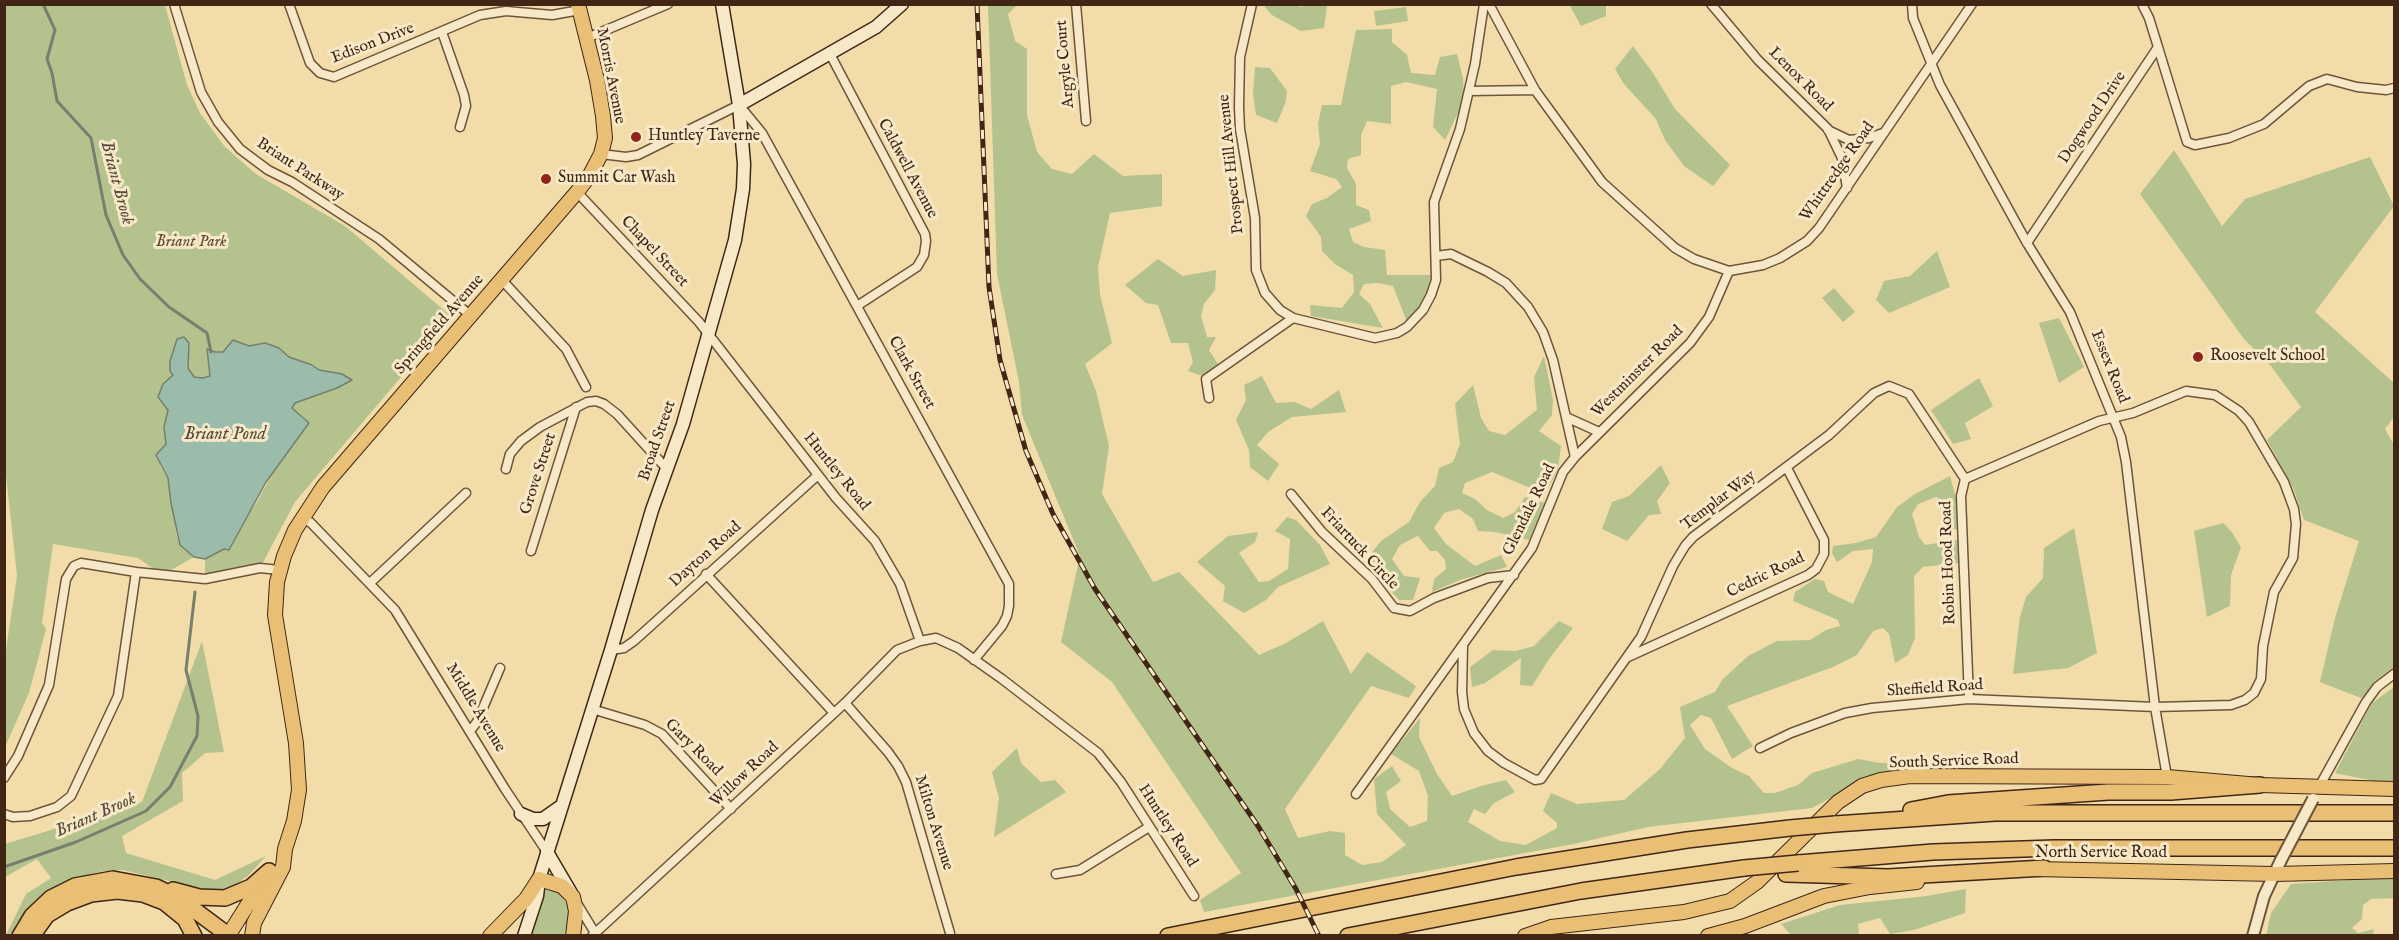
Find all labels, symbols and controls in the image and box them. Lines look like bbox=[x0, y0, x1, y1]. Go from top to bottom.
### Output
street label: Edison Drive bbox=[329, 19, 417, 69]
street label: Argyle Court bbox=[1053, 19, 1079, 109]
street label: Morris Avenue bbox=[591, 26, 629, 126]
street label: Lenox Road bbox=[1764, 44, 1836, 116]
street label: Dogwood Drive bbox=[2055, 68, 2131, 168]
street label: Prospect Hill Avenue bbox=[1215, 93, 1249, 235]
street label: Caldwell Avenue bbox=[873, 116, 941, 222]
street label: Whittredge Road bbox=[1797, 119, 1879, 225]
place label: Huntley Taverne bbox=[648, 127, 760, 147]
marker: Huntley Taverne bbox=[629, 130, 643, 144]
street label: Briant Parkway bbox=[253, 135, 347, 205]
water label: Briant Brook bbox=[94, 139, 138, 227]
place label: Summit Car Wash bbox=[558, 169, 675, 189]
marker: Summit Car Wash bbox=[539, 172, 553, 186]
street label: Chapel Street bbox=[616, 212, 692, 292]
park label: Briant Park bbox=[156, 233, 226, 253]
street label: Springfield Avenue bbox=[391, 271, 489, 379]
street label: Westminster Road bbox=[1588, 322, 1688, 422]
street label: Essex Road bbox=[2086, 328, 2132, 406]
street label: Clark Street bbox=[883, 333, 939, 413]
place label: Roosevelt School bbox=[2210, 347, 2325, 367]
marker: Roosevelt School bbox=[2191, 350, 2205, 364]
street label: Broad Street bbox=[635, 398, 681, 484]
water label: Briant Pond bbox=[184, 424, 266, 446]
street label: Huntley Road bbox=[799, 429, 873, 515]
street label: Grove Street bbox=[517, 431, 561, 517]
street label: Glendale Road bbox=[1500, 461, 1560, 559]
street label: Templar Way bbox=[1678, 467, 1760, 535]
street label: Robin Hood Road bbox=[1937, 500, 1961, 626]
street label: Friartuck Circle bbox=[1316, 504, 1402, 594]
street label: Dayton Road bbox=[666, 518, 746, 592]
street label: Cedric Road bbox=[1724, 549, 1808, 603]
street label: Middle Avenue bbox=[441, 660, 509, 756]
street label: Sheffield Road bbox=[1886, 676, 1984, 702]
street label: Gary Road bbox=[660, 715, 726, 781]
street label: Willow Road bbox=[707, 738, 783, 812]
street label: South Service Road bbox=[1889, 750, 2019, 774]
street label: Milton Avenue bbox=[909, 773, 957, 873]
street label: Huntley Road bbox=[1133, 781, 1201, 871]
water label: Briant Brook bbox=[52, 789, 140, 843]
street label: North Service Road bbox=[2035, 844, 2167, 864]

